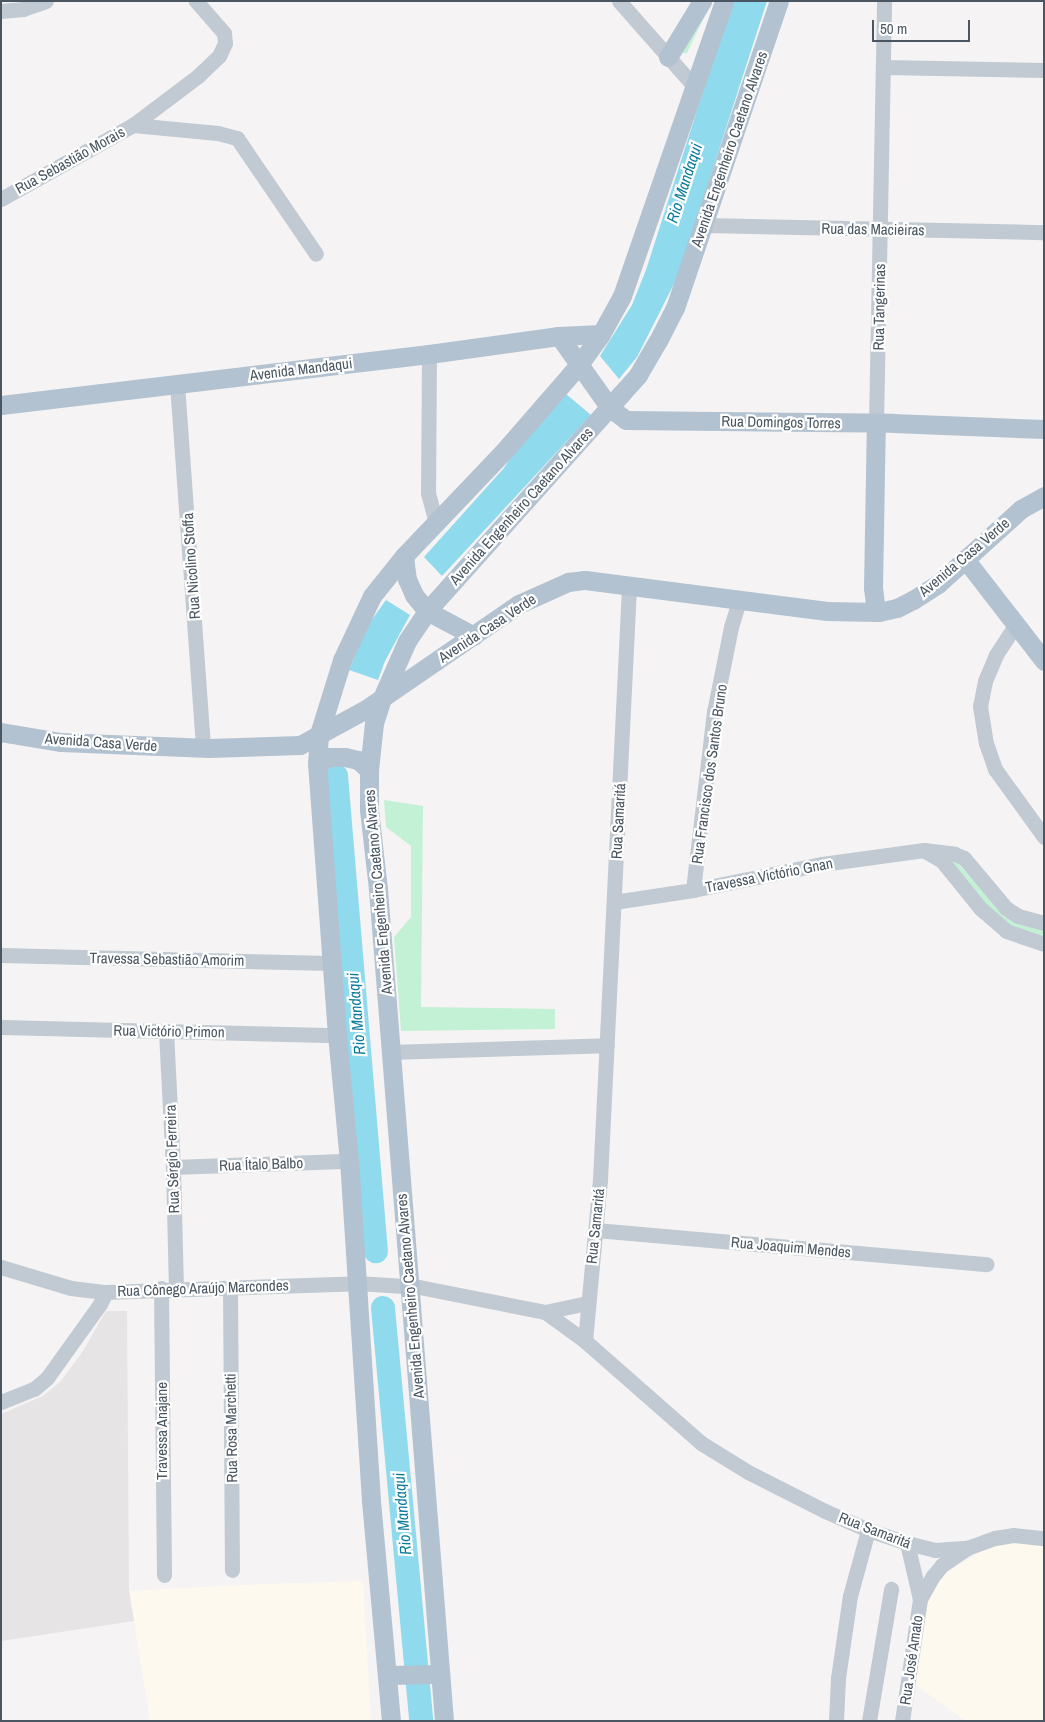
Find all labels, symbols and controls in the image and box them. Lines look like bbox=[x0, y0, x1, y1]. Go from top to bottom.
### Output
scale bar bbox=[875, 10, 972, 42]
text: 50 m bbox=[880, 18, 907, 39]
street label: Avenida Engenheiro Caetano Alvares bbox=[687, 49, 771, 249]
street label: Rua Sebastião Morais bbox=[12, 122, 128, 198]
water label: Rio Mandaqui bbox=[662, 141, 706, 225]
street label: Rua das Macieiras bbox=[821, 219, 925, 239]
street label: Rua Tangerinas bbox=[869, 263, 889, 351]
street label: Avenida Mandaqui bbox=[249, 354, 353, 384]
street label: Rua Domingos Torres bbox=[721, 412, 841, 432]
street label: Avenida Engenheiro Caetano Alvares bbox=[445, 423, 597, 589]
street label: Rua Nicolino Stoffa bbox=[178, 512, 204, 620]
street label: Avenida Casa Verde bbox=[915, 514, 1013, 600]
street label: Avenida Casa Verde bbox=[435, 590, 539, 666]
street label: Rua Francisco dos Santos Bruno bbox=[687, 683, 731, 865]
street label: Avenida Casa Verde bbox=[44, 729, 158, 755]
street label: Rua Samaritá bbox=[607, 783, 629, 859]
street label: Avenida Engenheiro Caetano Alvares bbox=[360, 788, 396, 996]
street label: Travessa Victório Gnan bbox=[704, 854, 834, 896]
street label: Travessa Sebastião Amorim bbox=[89, 949, 245, 969]
water label: Rio Mandaqui bbox=[343, 972, 369, 1056]
street label: Rua Victório Primon bbox=[113, 1021, 225, 1041]
street label: Rua Sérgio Ferreira bbox=[161, 1104, 183, 1214]
street label: Rua Ítalo Balbo bbox=[219, 1154, 303, 1174]
street label: Rua Samaritá bbox=[582, 1187, 608, 1265]
street label: Avenida Engenheiro Caetano Alvares bbox=[392, 1192, 428, 1400]
street label: Rua Joaquim Mendes bbox=[730, 1233, 852, 1261]
street label: Rua Cônego Araújo Marcondes bbox=[117, 1276, 289, 1300]
street label: Rua Rosa Marchetti bbox=[221, 1373, 241, 1483]
street label: Travessa Anajane bbox=[153, 1382, 171, 1480]
water label: Rio Mandaqui bbox=[389, 1472, 415, 1556]
street label: Rua Samaritá bbox=[836, 1508, 914, 1552]
street label: Rua José Amato bbox=[896, 1614, 926, 1706]

